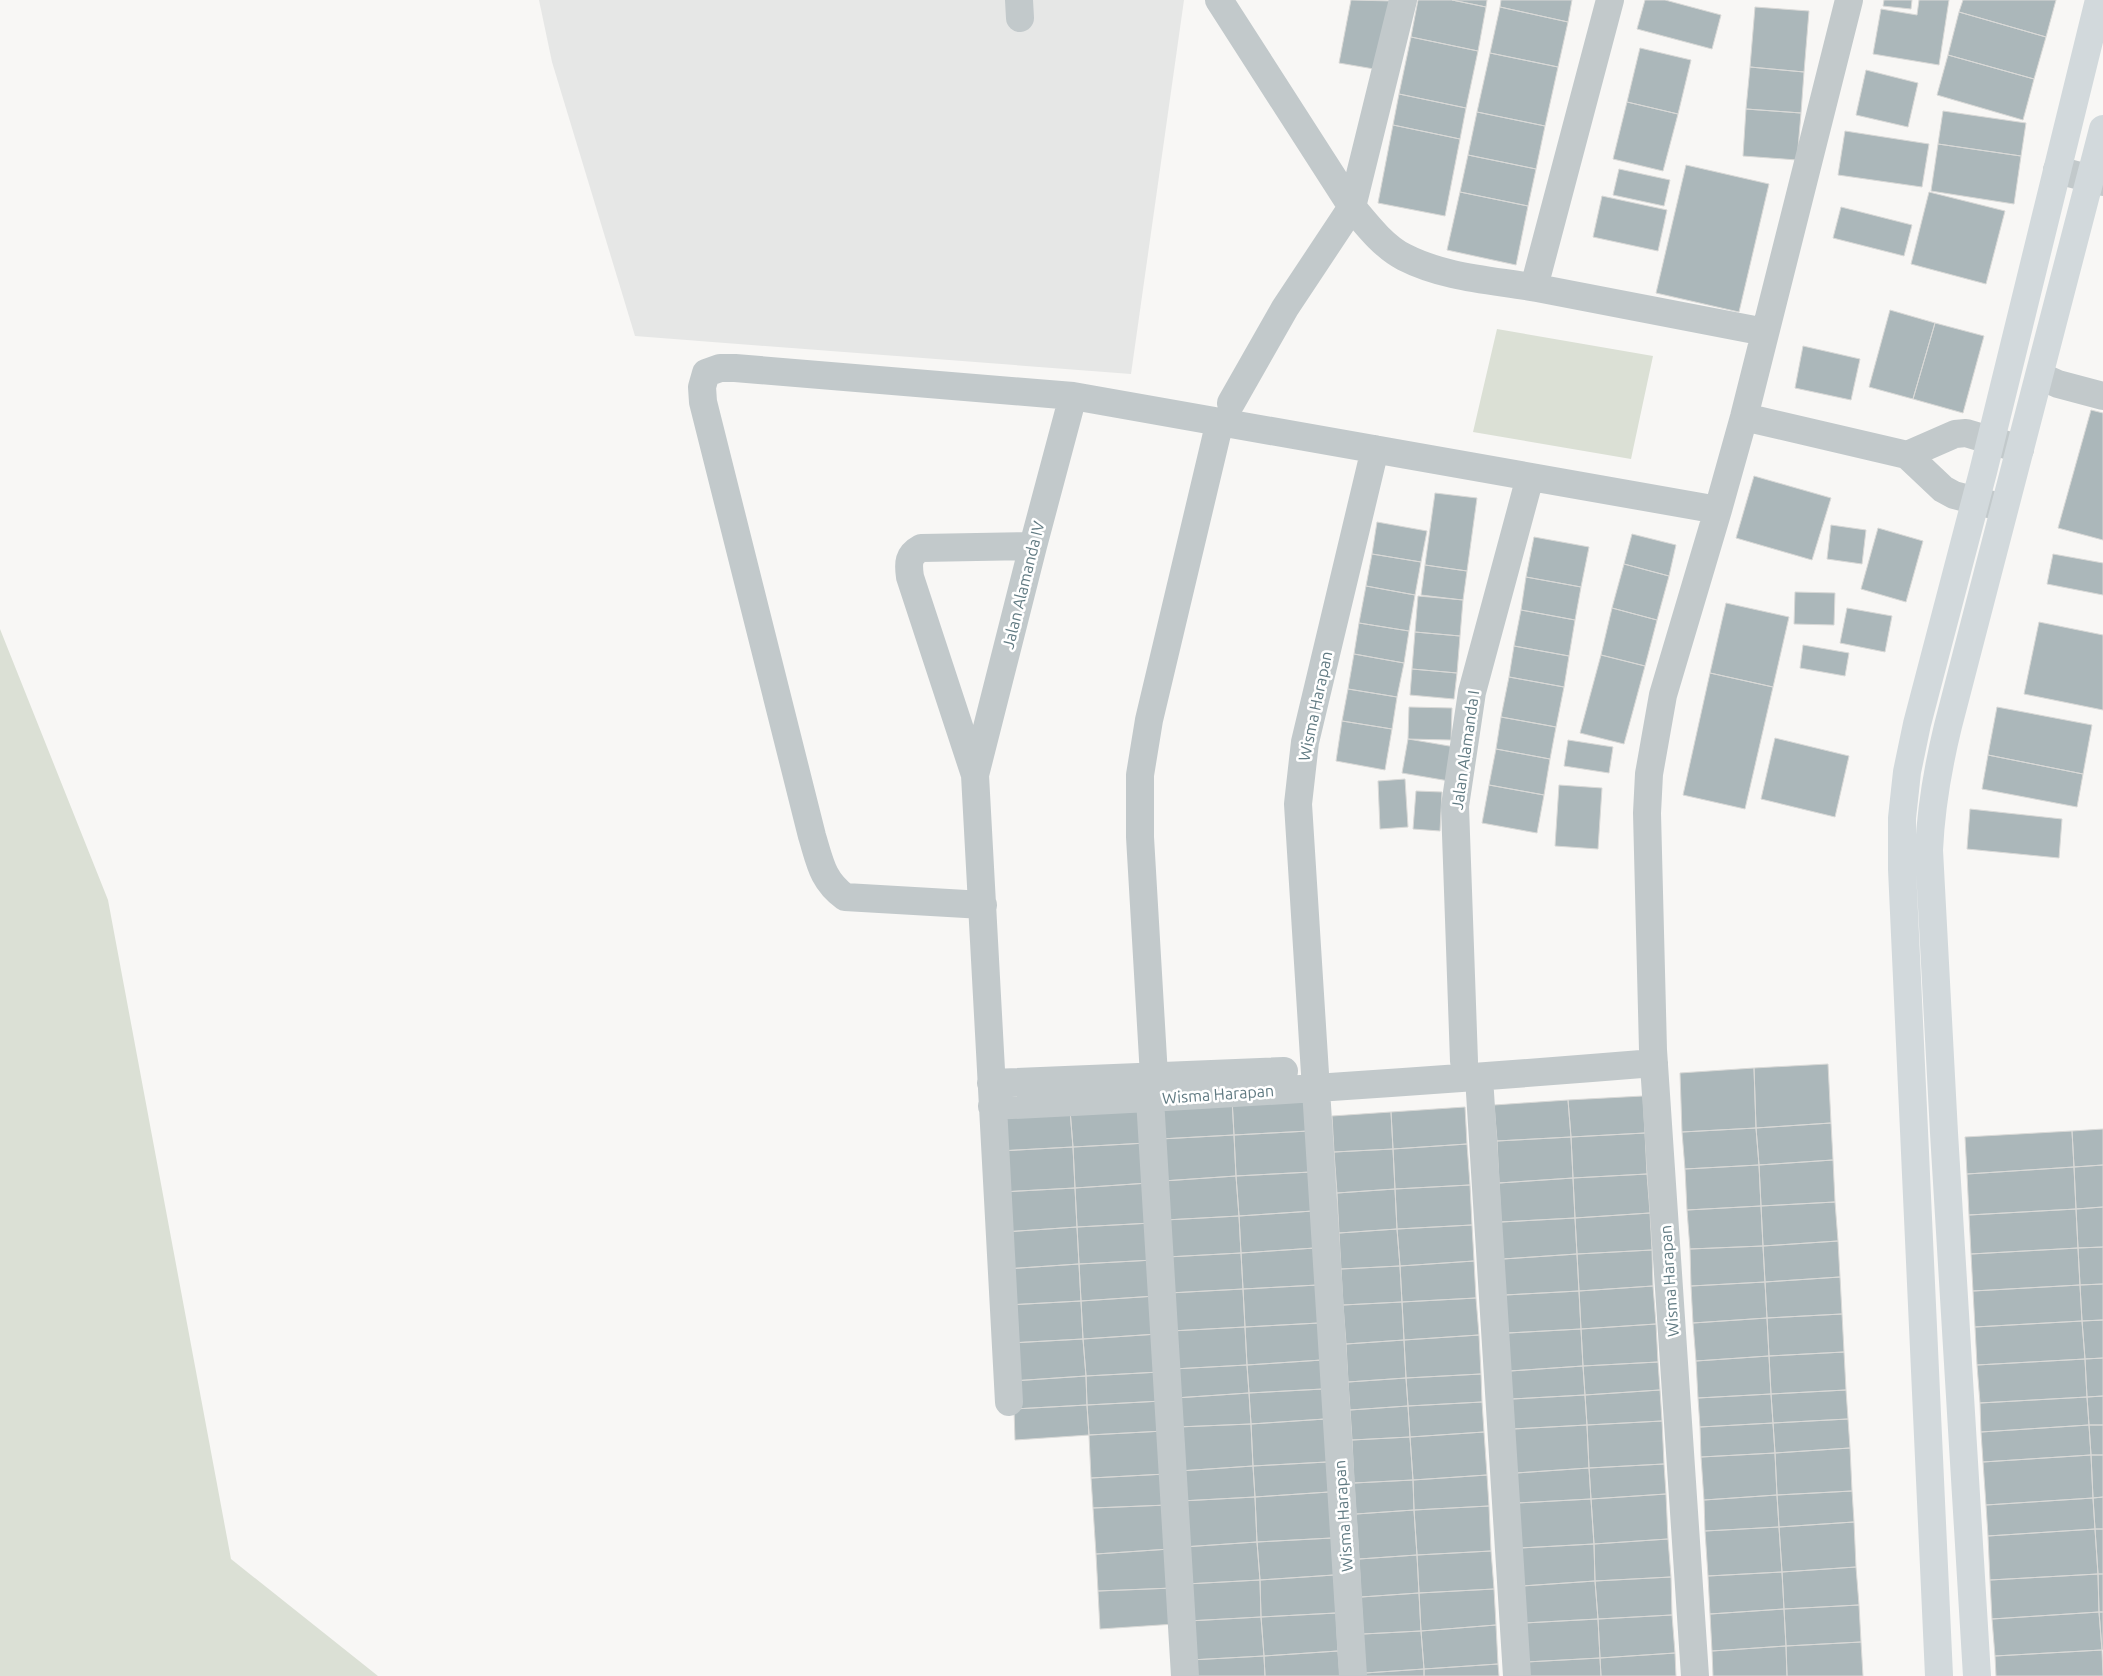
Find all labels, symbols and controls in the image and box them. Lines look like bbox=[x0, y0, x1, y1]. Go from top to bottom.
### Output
street label: Jalan Alamanda IV bbox=[998, 519, 1048, 651]
street label: Wisma Harapan bbox=[1295, 649, 1335, 763]
street label: Jalan Alamanda I bbox=[1448, 689, 1482, 811]
street label: Wisma Harapan bbox=[1161, 1081, 1275, 1107]
street label: Wisma Harapan bbox=[1656, 1224, 1682, 1338]
street label: Wisma Harapan bbox=[1330, 1459, 1356, 1573]

